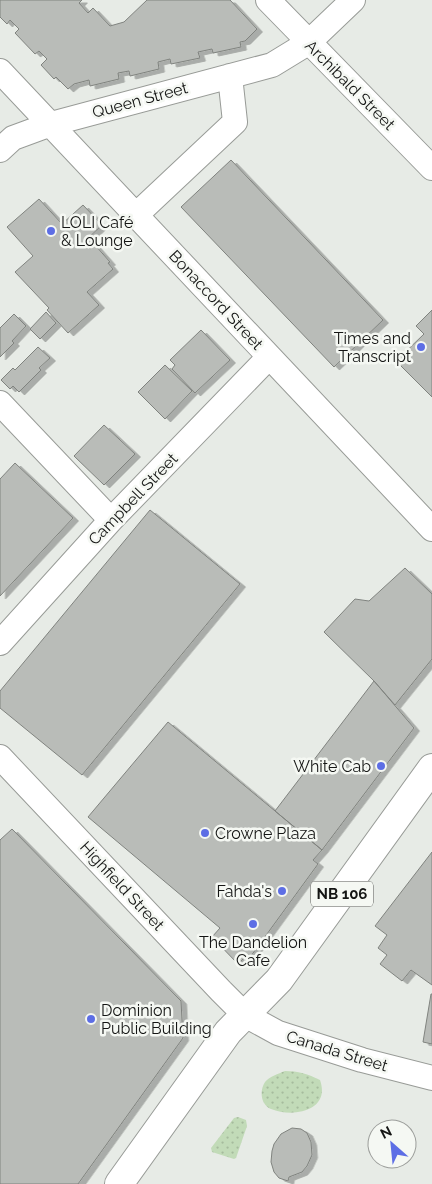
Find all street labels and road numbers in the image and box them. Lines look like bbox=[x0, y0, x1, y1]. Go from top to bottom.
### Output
street label: Archibald Street bbox=[301, 36, 399, 134]
street label: Queen Street bbox=[90, 78, 190, 122]
street label: Bonaccord Street bbox=[165, 246, 267, 354]
street label: Campbell Street bbox=[84, 449, 182, 549]
street label: Highfield Street bbox=[76, 838, 168, 935]
road number: NB 106 bbox=[311, 882, 373, 906]
street label: Canada Street bbox=[284, 1027, 391, 1076]

